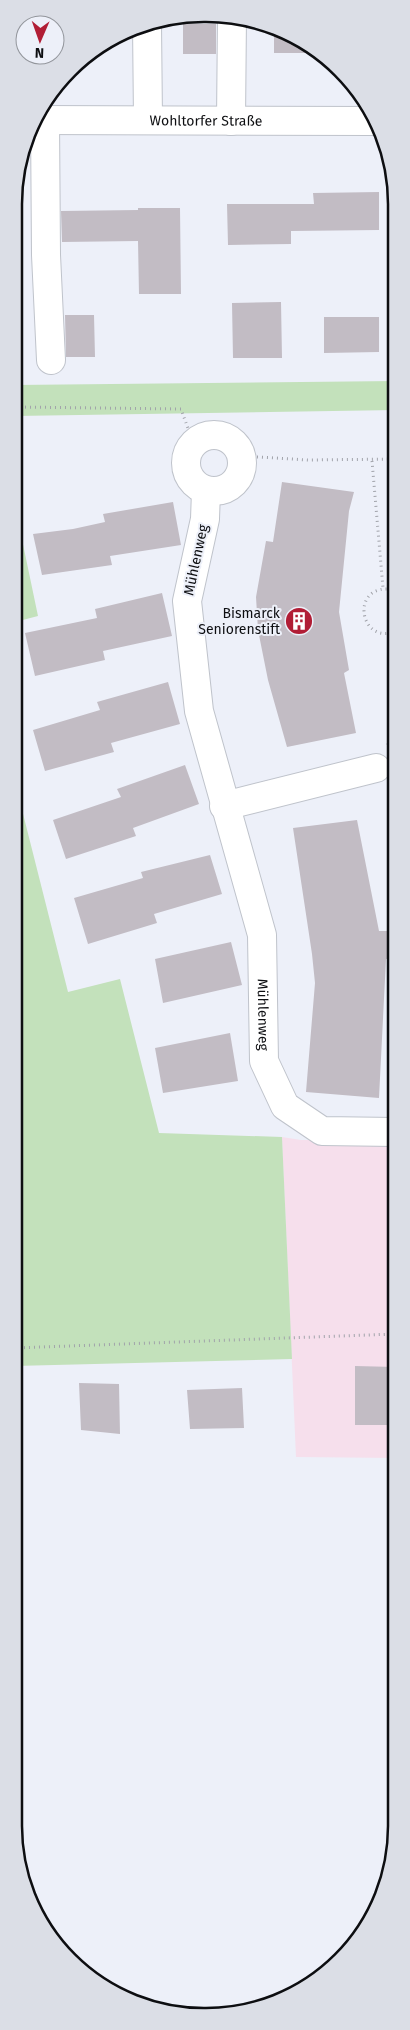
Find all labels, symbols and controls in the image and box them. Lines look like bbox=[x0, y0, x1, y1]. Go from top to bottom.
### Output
north arrow bbox=[15, 15, 65, 65]
text: N bbox=[35, 44, 45, 61]
street label: Wohltorfer Straße bbox=[150, 112, 262, 129]
street label: Mühlenweg bbox=[180, 522, 212, 597]
place label: Bismarck Seniorenstift bbox=[198, 605, 281, 638]
building icon: Bismarck Seniorenstift bbox=[284, 606, 314, 636]
street label: Mühlenweg bbox=[254, 978, 272, 1052]

